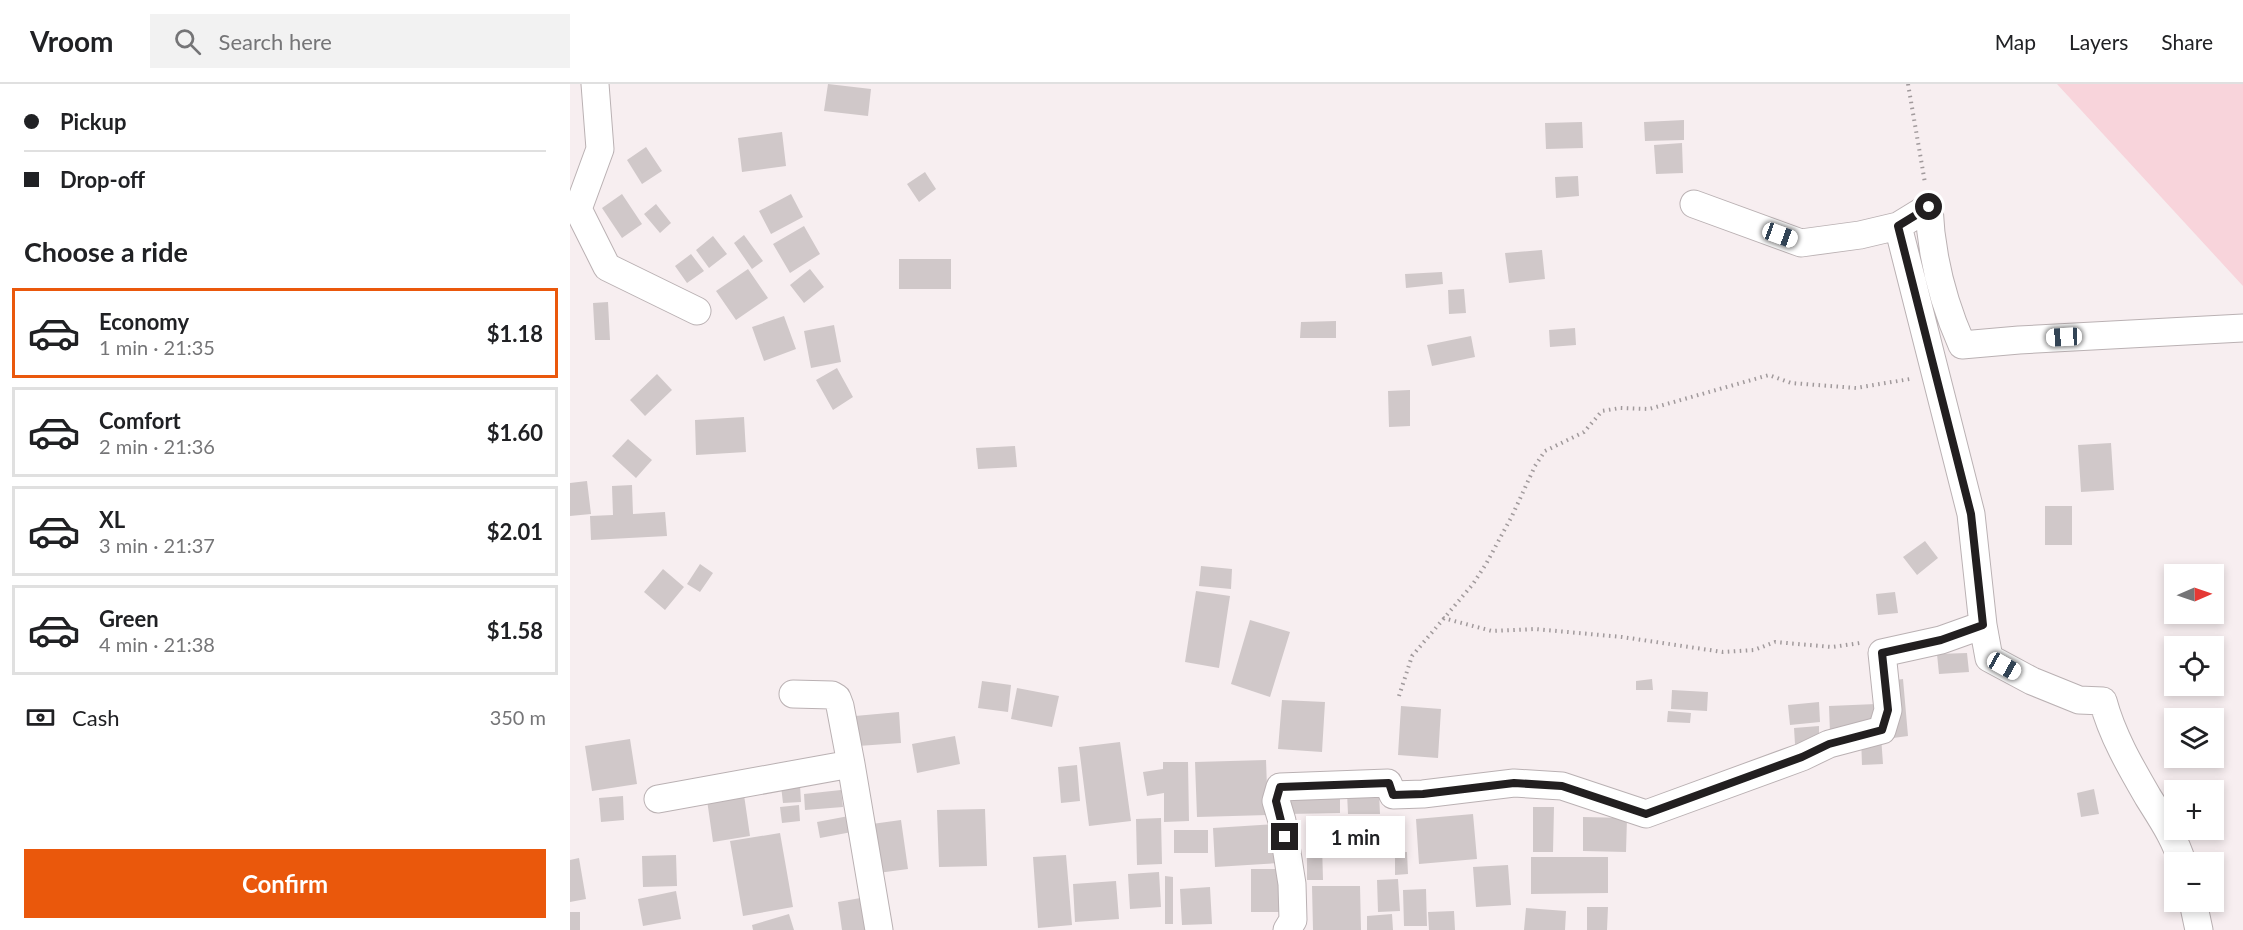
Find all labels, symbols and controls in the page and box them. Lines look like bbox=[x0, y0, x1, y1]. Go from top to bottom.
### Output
search box bbox=[150, 14, 570, 68]
text: Vroom bbox=[30, 24, 114, 58]
icon: search bbox=[171, 25, 204, 58]
text: Search here bbox=[219, 28, 332, 55]
text: Map bbox=[1995, 29, 2036, 54]
text: Layers bbox=[2069, 29, 2128, 54]
text: Share bbox=[2161, 29, 2213, 54]
text: Pickup bbox=[60, 108, 126, 135]
text: Drop-off bbox=[60, 166, 145, 193]
route start bbox=[1915, 193, 1942, 220]
car bbox=[1760, 220, 1800, 250]
text: Choose a ride bbox=[24, 235, 188, 268]
icon: car bbox=[27, 306, 81, 360]
text: Economy bbox=[99, 308, 189, 335]
text: $1.18 bbox=[487, 320, 543, 347]
car bbox=[2046, 327, 2082, 347]
text: 1 min · 21:35 bbox=[99, 335, 215, 359]
icon: car bbox=[27, 405, 81, 459]
text: Comfort bbox=[99, 407, 181, 434]
text: $1.60 bbox=[487, 419, 543, 446]
text: 2 min · 21:36 bbox=[99, 434, 215, 458]
icon: car bbox=[27, 504, 81, 558]
text: XL bbox=[99, 506, 125, 533]
text: $2.01 bbox=[487, 518, 543, 545]
text: 3 min · 21:37 bbox=[99, 533, 215, 557]
north arrow bbox=[2164, 564, 2224, 624]
map controls bbox=[2164, 564, 2224, 912]
icon: car bbox=[27, 603, 81, 657]
text: Green bbox=[99, 605, 159, 632]
text: $1.58 bbox=[487, 617, 543, 644]
text: 4 min · 21:38 bbox=[99, 632, 215, 656]
button: locate bbox=[2164, 636, 2224, 696]
car bbox=[1984, 649, 2024, 683]
icon: cash bbox=[24, 701, 57, 734]
text: Cash bbox=[72, 704, 119, 731]
text: 350 m bbox=[490, 705, 546, 729]
button: layers bbox=[2164, 708, 2224, 768]
button: + bbox=[2164, 780, 2224, 840]
callout: 1 min bbox=[1306, 816, 1405, 858]
route end bbox=[1271, 823, 1298, 850]
text: 1 min bbox=[1331, 825, 1380, 849]
button: Confirm bbox=[24, 849, 546, 918]
button: − bbox=[2164, 852, 2224, 912]

